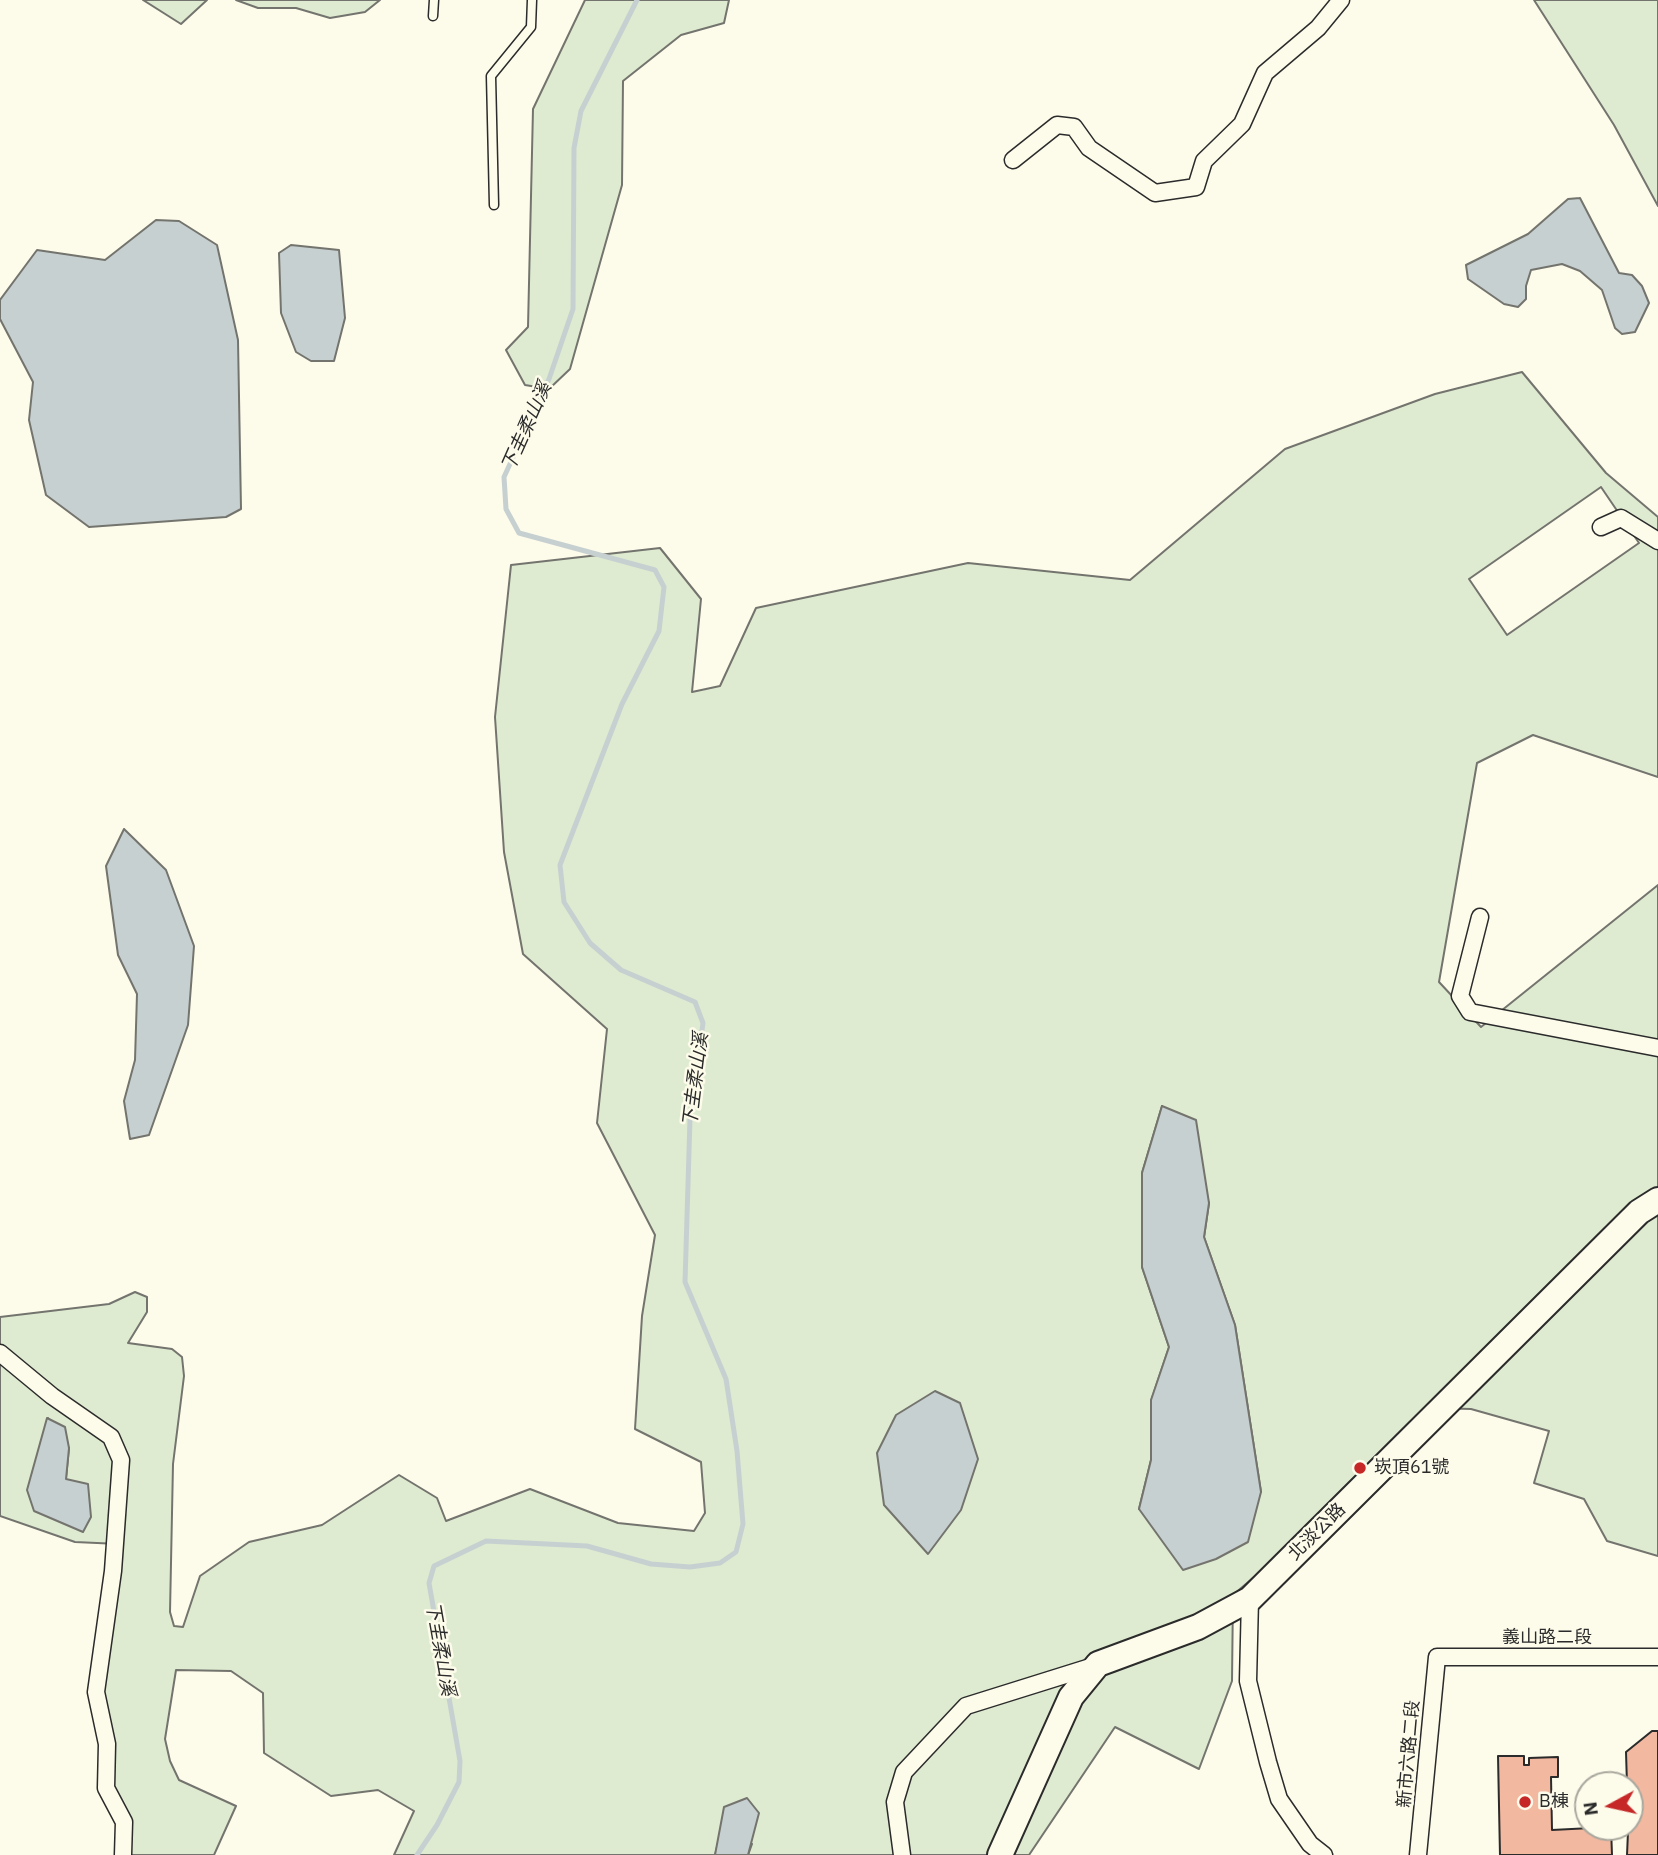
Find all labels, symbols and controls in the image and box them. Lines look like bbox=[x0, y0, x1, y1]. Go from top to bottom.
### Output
water label: 下圭柔山溪 bbox=[497, 379, 557, 475]
water label: 下圭柔山溪 bbox=[679, 1031, 713, 1129]
place label: 崁頂61號 bbox=[1374, 1457, 1450, 1479]
marker: 崁頂61號 bbox=[1352, 1460, 1368, 1476]
street label: 北淡公路 bbox=[1284, 1499, 1350, 1565]
water label: 下圭柔山溪 bbox=[421, 1600, 459, 1698]
street label: 義山路二段 bbox=[1502, 1627, 1592, 1649]
street label: 新市六路二段 bbox=[1394, 1699, 1424, 1809]
north arrow bbox=[1574, 1771, 1644, 1841]
place label: B棟 bbox=[1539, 1791, 1569, 1813]
marker: B棟 bbox=[1517, 1794, 1533, 1810]
text: N bbox=[1577, 1800, 1603, 1817]

